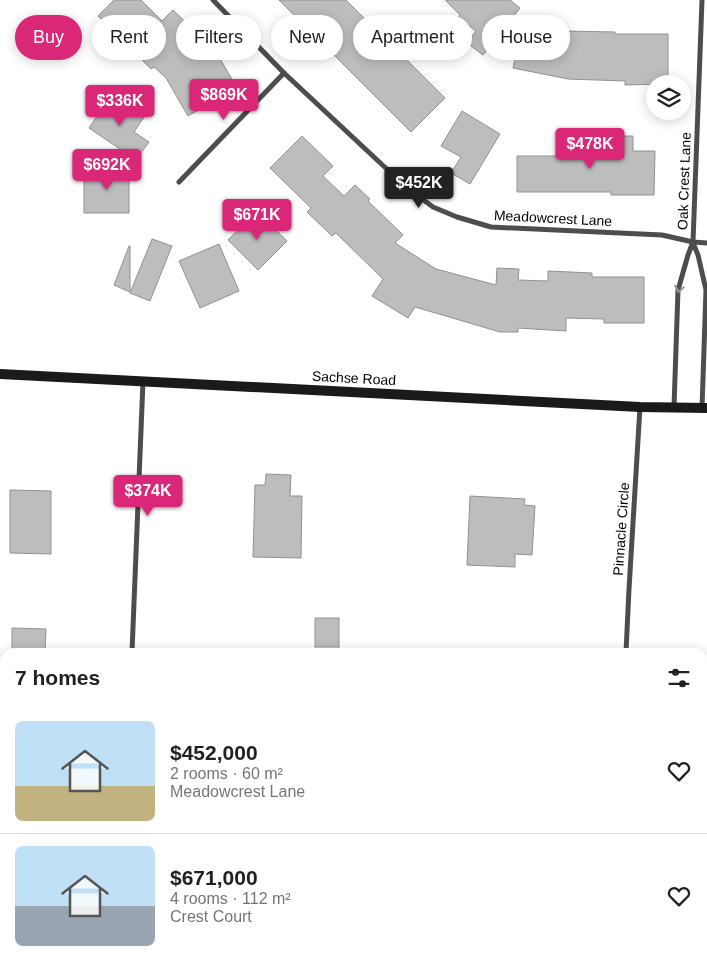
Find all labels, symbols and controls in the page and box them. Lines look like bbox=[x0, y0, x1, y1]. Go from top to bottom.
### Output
chip: Buy bbox=[15, 15, 82, 60]
chip: Rent bbox=[92, 15, 166, 60]
chip: Filters bbox=[176, 15, 261, 60]
chip: New bbox=[271, 15, 343, 60]
chip: Apartment bbox=[353, 15, 472, 60]
chip: House bbox=[482, 15, 570, 60]
map controls bbox=[646, 75, 691, 120]
button: layers bbox=[646, 75, 691, 120]
pin: $869K bbox=[189, 78, 259, 121]
pin: $336K bbox=[85, 84, 155, 127]
text: $869K bbox=[200, 86, 248, 103]
text: $336K bbox=[96, 92, 144, 109]
pin: $478K bbox=[555, 128, 625, 170]
street label: Oak Crest Lane bbox=[674, 132, 694, 230]
text: $478K bbox=[566, 135, 614, 152]
pin: $692K bbox=[72, 148, 142, 191]
text: $692K bbox=[83, 156, 131, 173]
pin: $452K bbox=[384, 166, 454, 209]
text: $452K bbox=[395, 174, 443, 191]
pin: $671K bbox=[222, 198, 292, 241]
text: $671K bbox=[233, 206, 281, 223]
street label: Meadowcrest Lane bbox=[494, 207, 613, 229]
one-way arrow bbox=[674, 285, 684, 293]
street label: Sachse Road bbox=[312, 368, 396, 388]
pin: $374K bbox=[113, 474, 183, 517]
text: $374K bbox=[124, 482, 172, 499]
street label: Pinnacle Circle bbox=[610, 482, 632, 576]
icon: filters bbox=[665, 664, 693, 692]
text: 7 homes bbox=[15, 666, 100, 689]
icon: home bbox=[55, 741, 115, 801]
text: $452,000 bbox=[170, 741, 258, 764]
icon: heart bbox=[665, 757, 693, 785]
text: 2 rooms · 60 m² bbox=[170, 765, 283, 782]
text: Meadowcrest Lane bbox=[170, 783, 305, 800]
icon: home bbox=[55, 866, 115, 926]
text: $671,000 bbox=[170, 866, 258, 889]
icon: heart bbox=[665, 882, 693, 910]
text: 4 rooms · 112 m² bbox=[170, 890, 291, 907]
text: Crest Court bbox=[170, 908, 252, 925]

